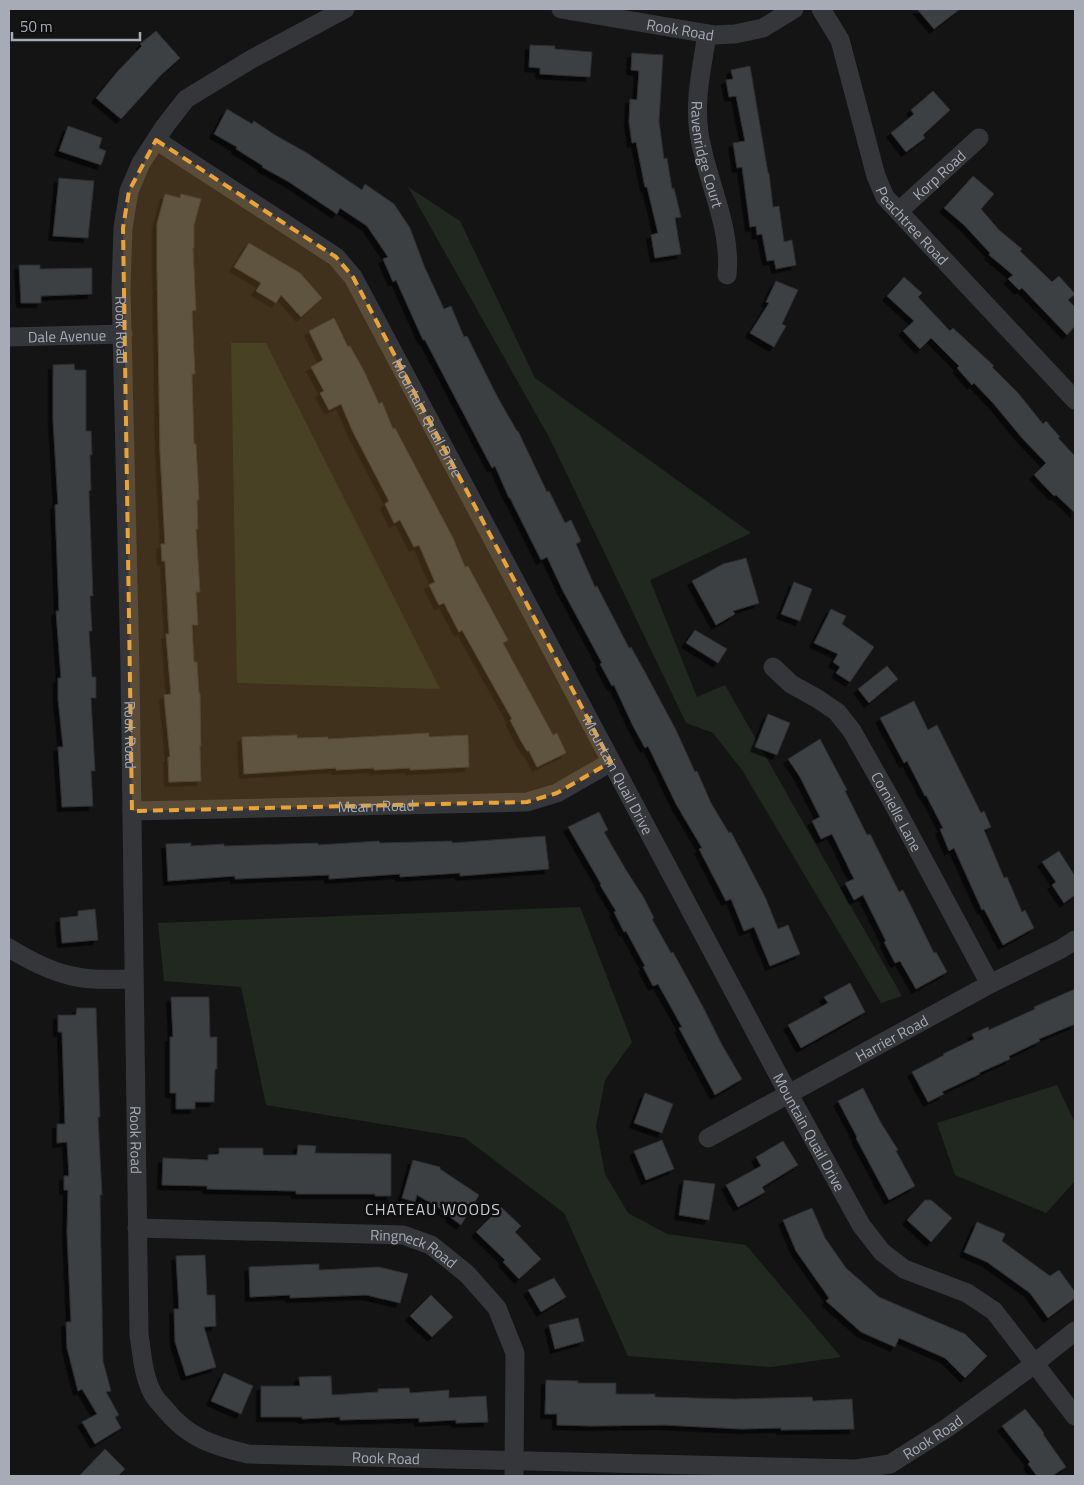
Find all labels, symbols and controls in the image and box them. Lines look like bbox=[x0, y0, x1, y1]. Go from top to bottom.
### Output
scale bar bbox=[12, 10, 140, 42]
street label: Rook Road bbox=[645, 12, 716, 46]
text: 50 m bbox=[20, 15, 53, 38]
street label: Ravenridge Court bbox=[686, 101, 730, 211]
street label: Korp Road bbox=[907, 144, 971, 205]
street label: Peachtree Road bbox=[870, 183, 954, 270]
street label: Rook Road bbox=[110, 296, 134, 364]
street label: Dale Avenue bbox=[27, 323, 107, 348]
street label: Mountain Quail Drive bbox=[387, 354, 469, 481]
street label: Rook Road bbox=[119, 701, 143, 769]
street label: Mountain Quail Drive bbox=[577, 711, 660, 839]
street label: Cornielle Lane bbox=[866, 767, 928, 856]
street label: Mearn Road bbox=[337, 793, 415, 818]
street label: Harrier Road bbox=[851, 1009, 932, 1067]
street label: Mountain Quail Drive bbox=[768, 1068, 852, 1195]
street label: Rook Road bbox=[124, 1106, 148, 1174]
district label: CHATEAU WOODS bbox=[365, 1197, 501, 1221]
street label: Ringneck Road bbox=[370, 1223, 462, 1273]
street label: Rook Road bbox=[898, 1409, 968, 1465]
street label: Rook Road bbox=[352, 1445, 420, 1470]

